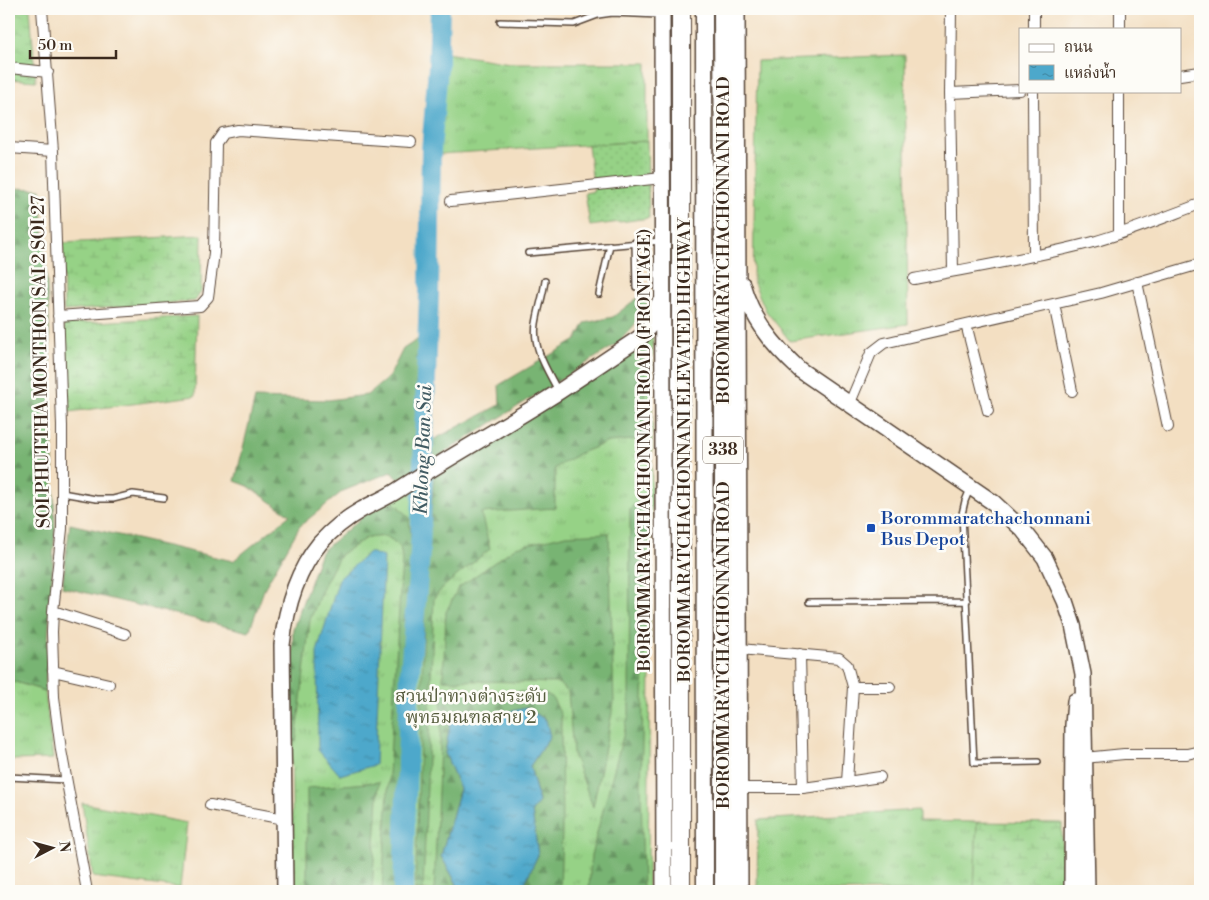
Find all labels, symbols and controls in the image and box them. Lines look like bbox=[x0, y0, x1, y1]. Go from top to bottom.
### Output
scale bar bbox=[30, 28, 116, 60]
legend bbox=[1019, 28, 1182, 92]
text: 50 m bbox=[38, 36, 72, 55]
text: ถนน bbox=[1064, 38, 1093, 57]
text: แหล่งน้ำ bbox=[1064, 62, 1116, 83]
street label: BOROMMARATCHACHONNANI ROAD bbox=[712, 76, 735, 405]
street label: SOI PHUTTHA MONTHON SAI 2 SOI 27 bbox=[27, 195, 55, 529]
street label: BOROMMARATCHACHONNANI ELEVATED HIGHWAY bbox=[673, 217, 696, 683]
street label: BOROMMARATCHACHONNANI ROAD (FRONTAGE) bbox=[633, 228, 656, 673]
water label: Khlong Ban Sai bbox=[409, 384, 437, 515]
road number: 338 bbox=[703, 436, 743, 464]
street label: BOROMMARATCHACHONNANI ROAD bbox=[712, 481, 735, 810]
place label: Borommaratchachonnani Bus Depot bbox=[880, 507, 1091, 551]
marker: Borommaratchachonnani Bus Depot bbox=[865, 522, 877, 534]
park label: สวนป่าทางต่างระดับ พุทธมณฑลสาย 2 bbox=[395, 685, 547, 729]
north arrow bbox=[28, 822, 78, 872]
text: N bbox=[54, 840, 73, 853]

